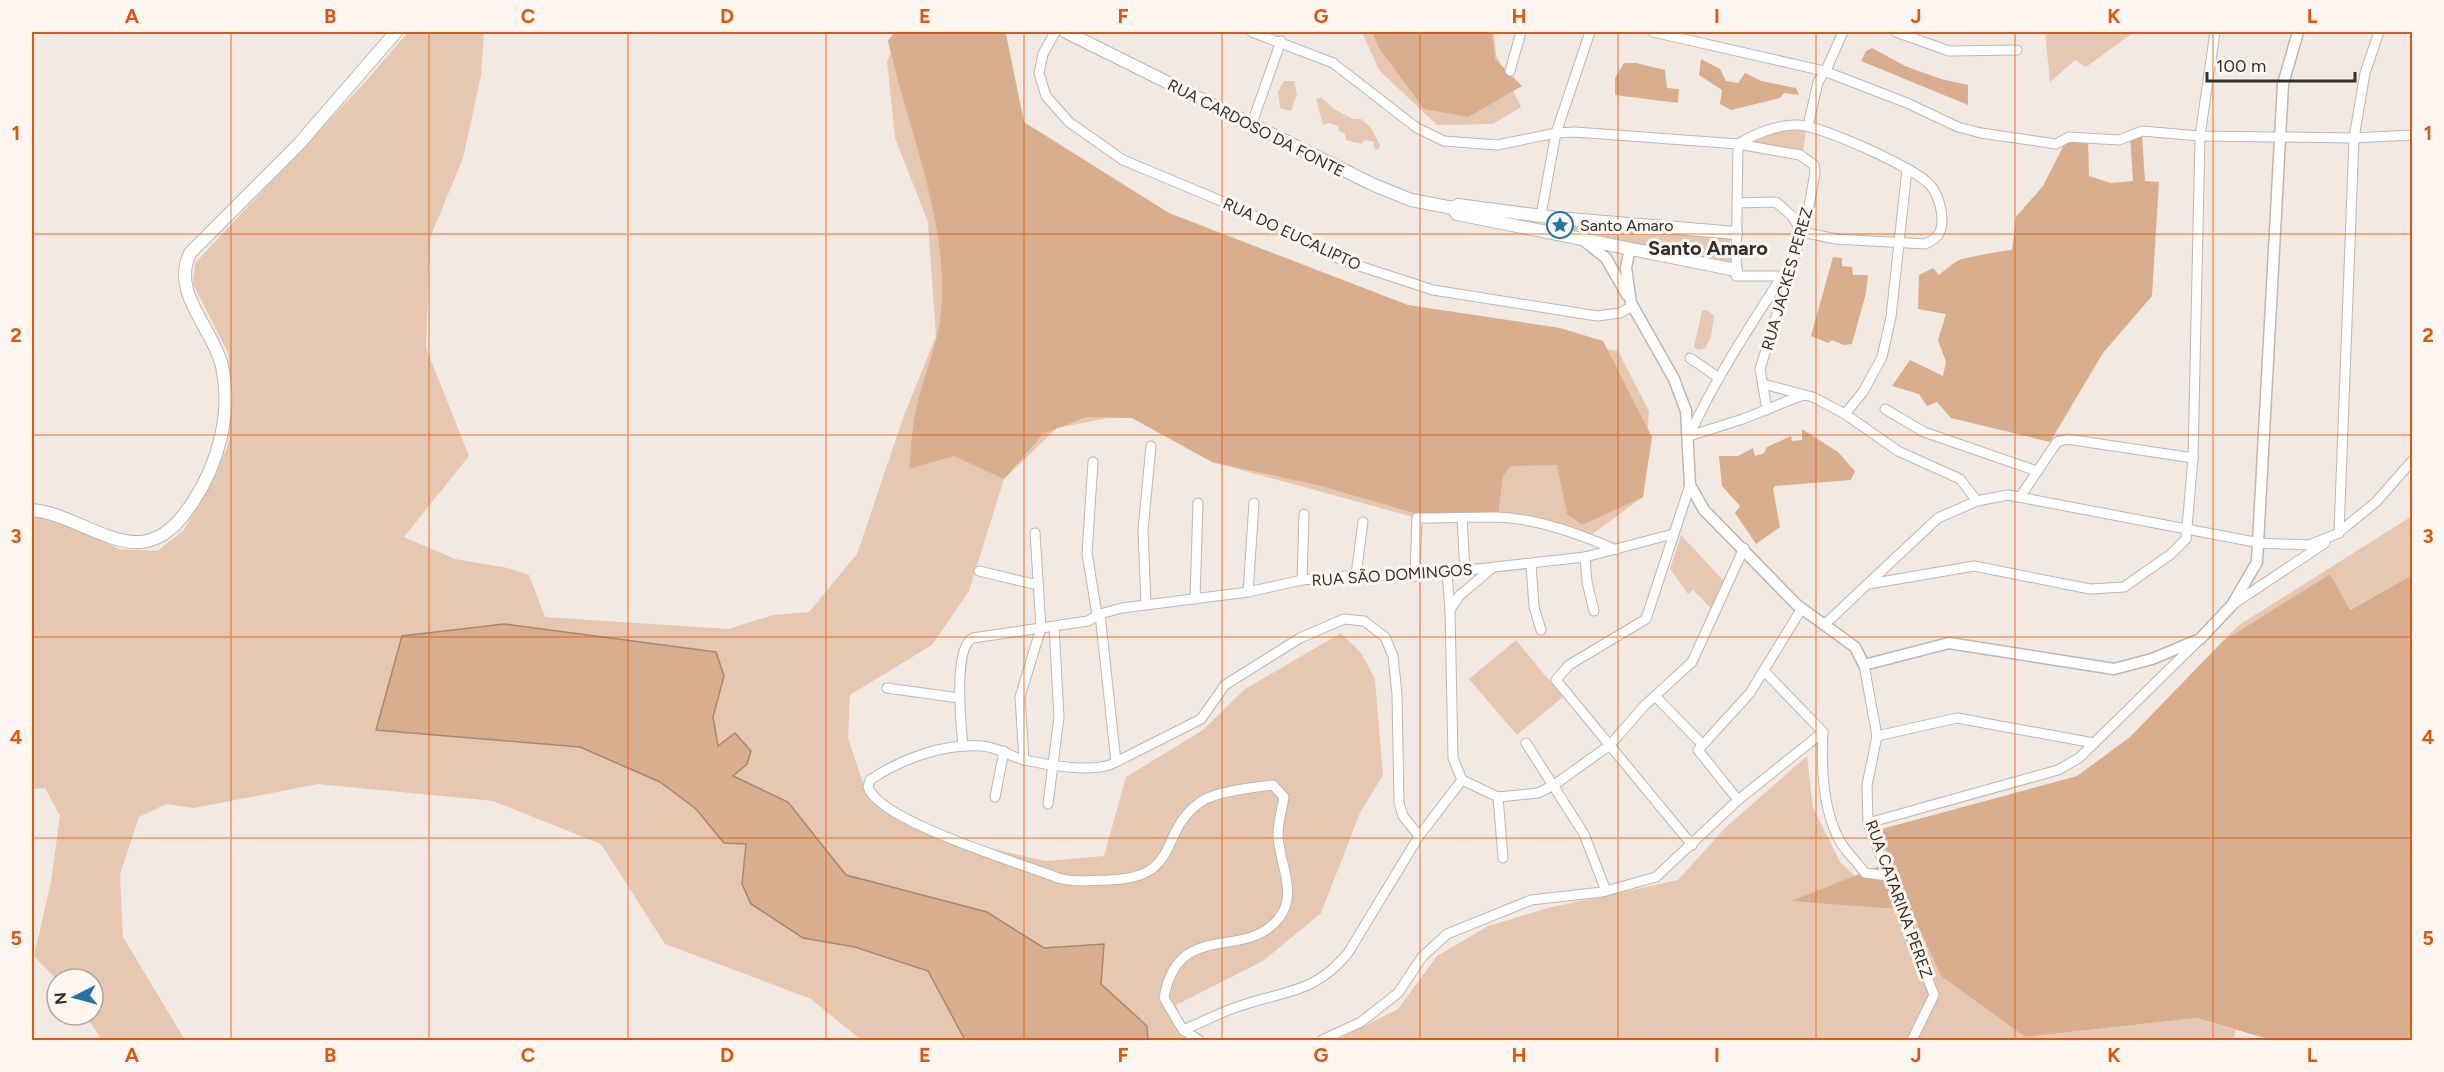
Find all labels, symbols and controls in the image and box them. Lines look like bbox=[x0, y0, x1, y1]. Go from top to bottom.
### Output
text: A bbox=[125, 4, 140, 28]
text: B bbox=[324, 4, 336, 28]
text: C bbox=[521, 4, 535, 28]
text: D bbox=[720, 4, 734, 28]
text: E bbox=[919, 4, 931, 28]
text: F bbox=[1117, 4, 1129, 28]
text: G bbox=[1314, 4, 1329, 28]
text: H bbox=[1512, 4, 1527, 28]
text: I bbox=[1714, 4, 1720, 28]
text: J bbox=[1910, 4, 1922, 28]
text: K bbox=[2107, 4, 2121, 28]
text: L bbox=[2307, 4, 2318, 28]
scale bar bbox=[2207, 45, 2356, 83]
text: 100 m bbox=[2216, 55, 2266, 77]
street label: RUA CARDOSO DA FONTE bbox=[1165, 75, 1347, 181]
text: 1 bbox=[12, 121, 20, 145]
text: 1 bbox=[2424, 121, 2432, 145]
street label: RUA DO EUCALIPTO bbox=[1220, 194, 1364, 274]
street label: RUA JACKES PEREZ bbox=[1757, 205, 1817, 353]
place icon: Santo Amaro bbox=[1545, 210, 1575, 240]
place label: Santo Amaro bbox=[1580, 216, 1673, 235]
district label: Santo Amaro bbox=[1648, 236, 1768, 260]
text: 2 bbox=[10, 323, 22, 347]
text: 2 bbox=[2422, 323, 2434, 347]
text: 3 bbox=[10, 524, 22, 548]
text: 3 bbox=[2422, 524, 2434, 548]
street label: RUA SÃO DOMINGOS bbox=[1311, 560, 1473, 590]
text: 4 bbox=[10, 725, 23, 749]
text: 4 bbox=[2422, 725, 2435, 749]
street label: RUA CATARINA PEREZ bbox=[1862, 817, 1936, 981]
text: 5 bbox=[10, 926, 22, 950]
text: 5 bbox=[2422, 926, 2434, 950]
north arrow bbox=[45, 967, 105, 1027]
text: N bbox=[50, 991, 71, 1006]
text: A bbox=[125, 1043, 140, 1067]
text: B bbox=[324, 1043, 336, 1067]
text: C bbox=[521, 1043, 535, 1067]
text: D bbox=[720, 1043, 734, 1067]
text: E bbox=[919, 1043, 931, 1067]
text: F bbox=[1117, 1043, 1129, 1067]
text: G bbox=[1314, 1043, 1329, 1067]
text: H bbox=[1512, 1043, 1527, 1067]
text: I bbox=[1714, 1043, 1720, 1067]
text: J bbox=[1910, 1043, 1922, 1067]
text: K bbox=[2107, 1043, 2121, 1067]
text: L bbox=[2307, 1043, 2318, 1067]

